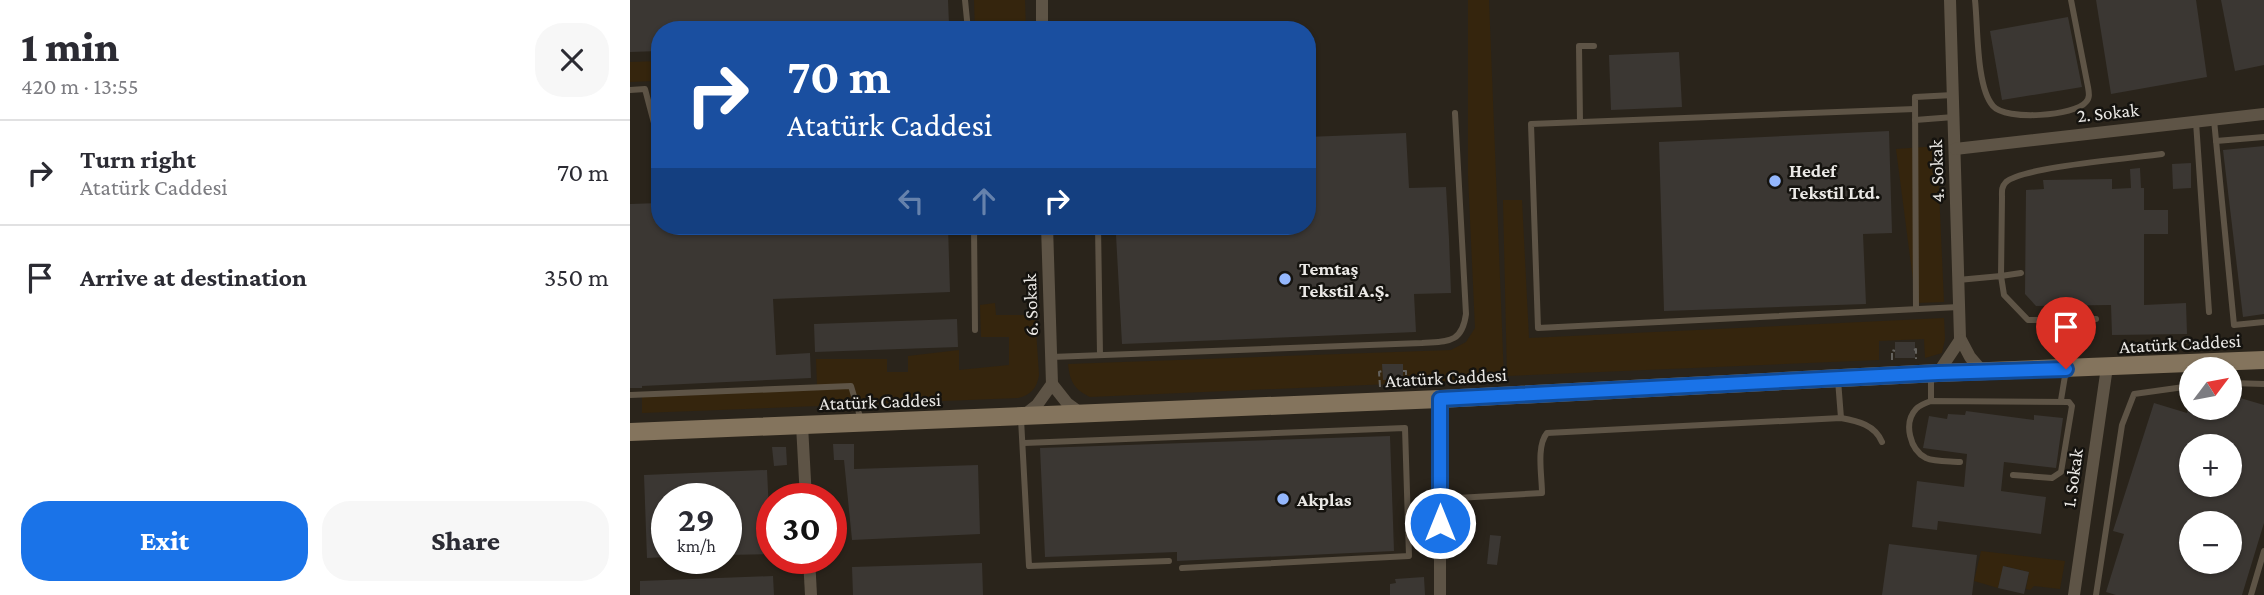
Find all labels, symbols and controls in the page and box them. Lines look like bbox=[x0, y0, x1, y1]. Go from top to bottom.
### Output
text: 1 min bbox=[21, 23, 119, 70]
button: close bbox=[535, 23, 609, 97]
icon: right bbox=[672, 49, 763, 140]
text: 70 m bbox=[787, 49, 891, 104]
text: 420 m · 13:55 bbox=[21, 73, 139, 99]
street label: 2. Sokak bbox=[2076, 99, 2141, 126]
text: Atatürk Caddesi bbox=[787, 107, 992, 143]
street label: 4. Sokak bbox=[1925, 138, 1948, 203]
text: Turn right bbox=[80, 145, 196, 174]
icon: right bbox=[21, 154, 59, 192]
text: 70 m bbox=[557, 158, 609, 187]
place label: Hedef Tekstil Ltd. bbox=[1789, 160, 1880, 203]
marker: Hedef Tekstil Ltd. bbox=[1767, 173, 1783, 189]
text: Atatürk Caddesi bbox=[80, 174, 228, 200]
icon: left bbox=[892, 182, 930, 220]
icon: ahead bbox=[965, 182, 1003, 220]
icon: right bbox=[1038, 182, 1076, 220]
place label: Temtaş Tekstil A.Ş. bbox=[1299, 258, 1390, 301]
icon: arrive bbox=[21, 259, 59, 297]
text: Arrive at destination bbox=[80, 263, 307, 292]
text: 350 m bbox=[544, 263, 609, 292]
marker: Temtaş Tekstil A.Ş. bbox=[1277, 271, 1293, 287]
street label: 6. Sokak bbox=[1019, 272, 1042, 337]
pin bbox=[2036, 297, 2096, 369]
icon: arrive bbox=[2047, 308, 2085, 346]
street label: Atatürk Caddesi bbox=[2119, 330, 2241, 357]
north arrow bbox=[2179, 357, 2242, 420]
map controls bbox=[2179, 357, 2242, 574]
street label: Atatürk Caddesi bbox=[1385, 364, 1507, 391]
street label: Atatürk Caddesi bbox=[819, 389, 941, 414]
button: + bbox=[2179, 434, 2242, 497]
street label: 1. Sokak bbox=[2058, 446, 2087, 509]
speed limit sign: 30 bbox=[756, 483, 847, 574]
position arrow bbox=[1403, 486, 1477, 560]
place label: Akplas bbox=[1296, 489, 1352, 510]
marker: Akplas bbox=[1275, 491, 1291, 507]
text: 29 bbox=[678, 500, 715, 539]
button: Exit bbox=[21, 501, 308, 581]
button: Share bbox=[322, 501, 609, 581]
button: − bbox=[2179, 511, 2242, 574]
text: km/h bbox=[677, 536, 716, 556]

